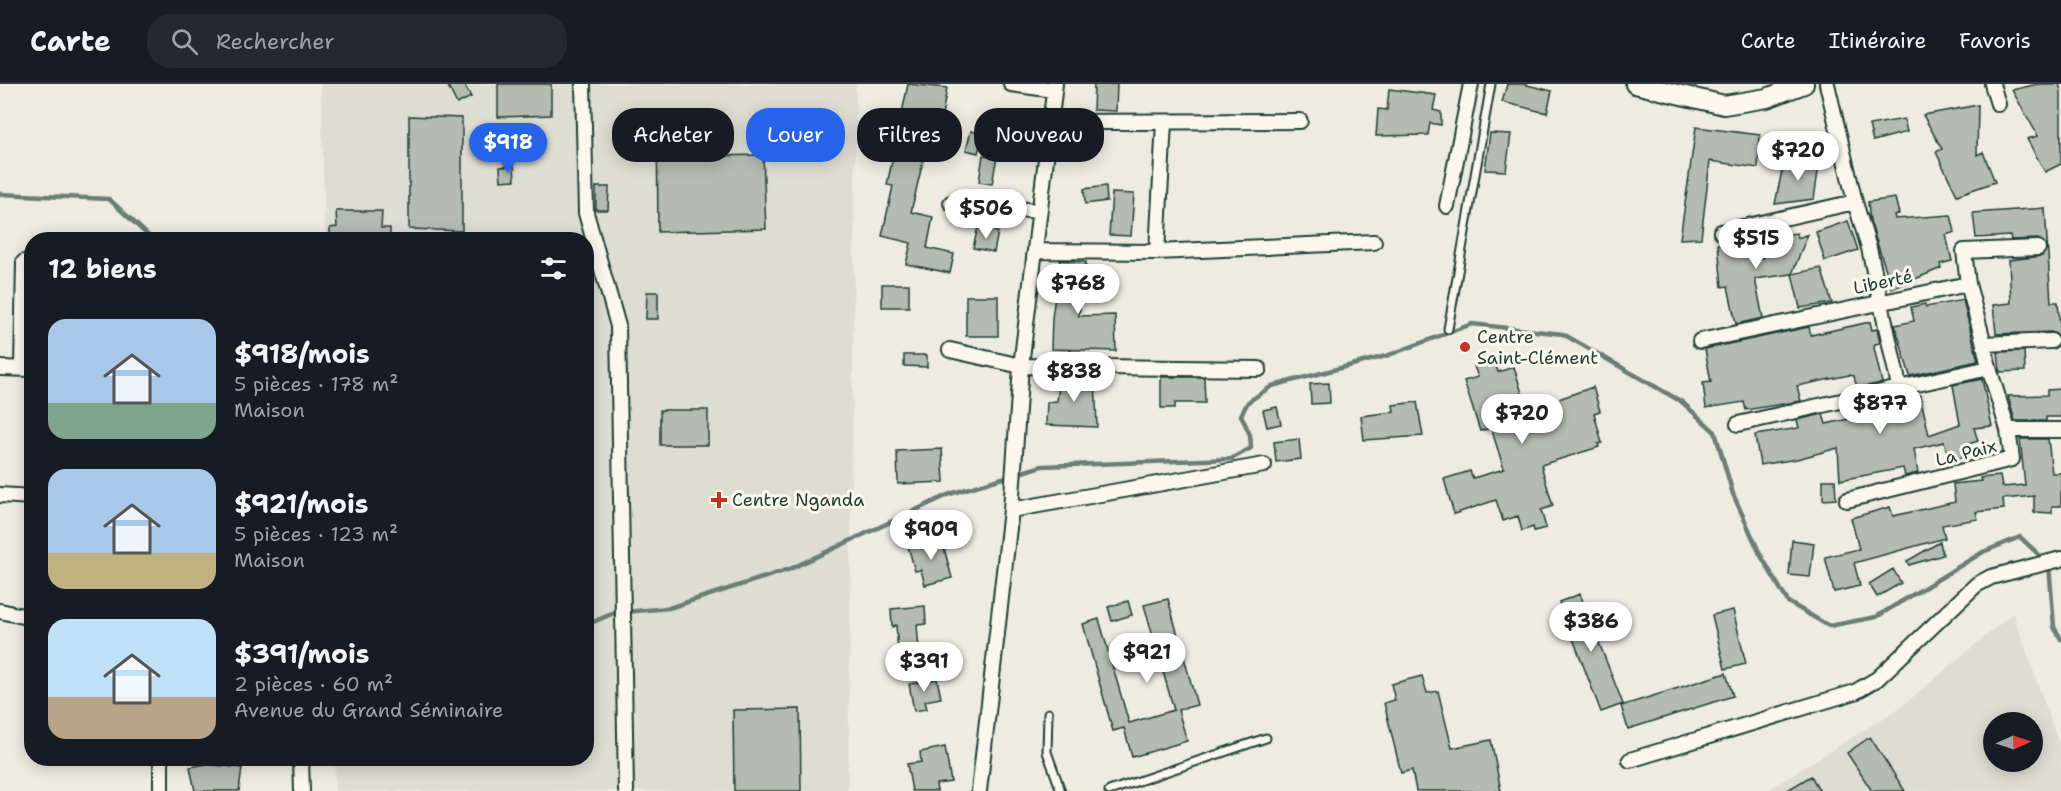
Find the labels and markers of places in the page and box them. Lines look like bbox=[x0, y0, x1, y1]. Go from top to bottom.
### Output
pin: $918 bbox=[472, 123, 544, 174]
pin: $720 bbox=[1762, 131, 1834, 182]
pin: $506 bbox=[950, 189, 1022, 240]
pin: $515 bbox=[1720, 219, 1792, 270]
pin: $768 bbox=[1042, 264, 1114, 315]
place label: Centre Saint-Clément bbox=[1477, 325, 1598, 370]
marker: Centre Saint-Clément bbox=[1458, 340, 1472, 354]
pin: $838 bbox=[1038, 352, 1110, 403]
pin: $877 bbox=[1844, 384, 1916, 435]
pin: $720 bbox=[1486, 394, 1558, 445]
place label: Centre Nganda bbox=[732, 488, 864, 512]
marker: Centre Nganda bbox=[710, 491, 728, 509]
pin: $909 bbox=[895, 510, 967, 561]
pin: $386 bbox=[1555, 602, 1627, 653]
pin: $921 bbox=[1111, 633, 1183, 684]
pin: $391 bbox=[888, 642, 960, 693]

